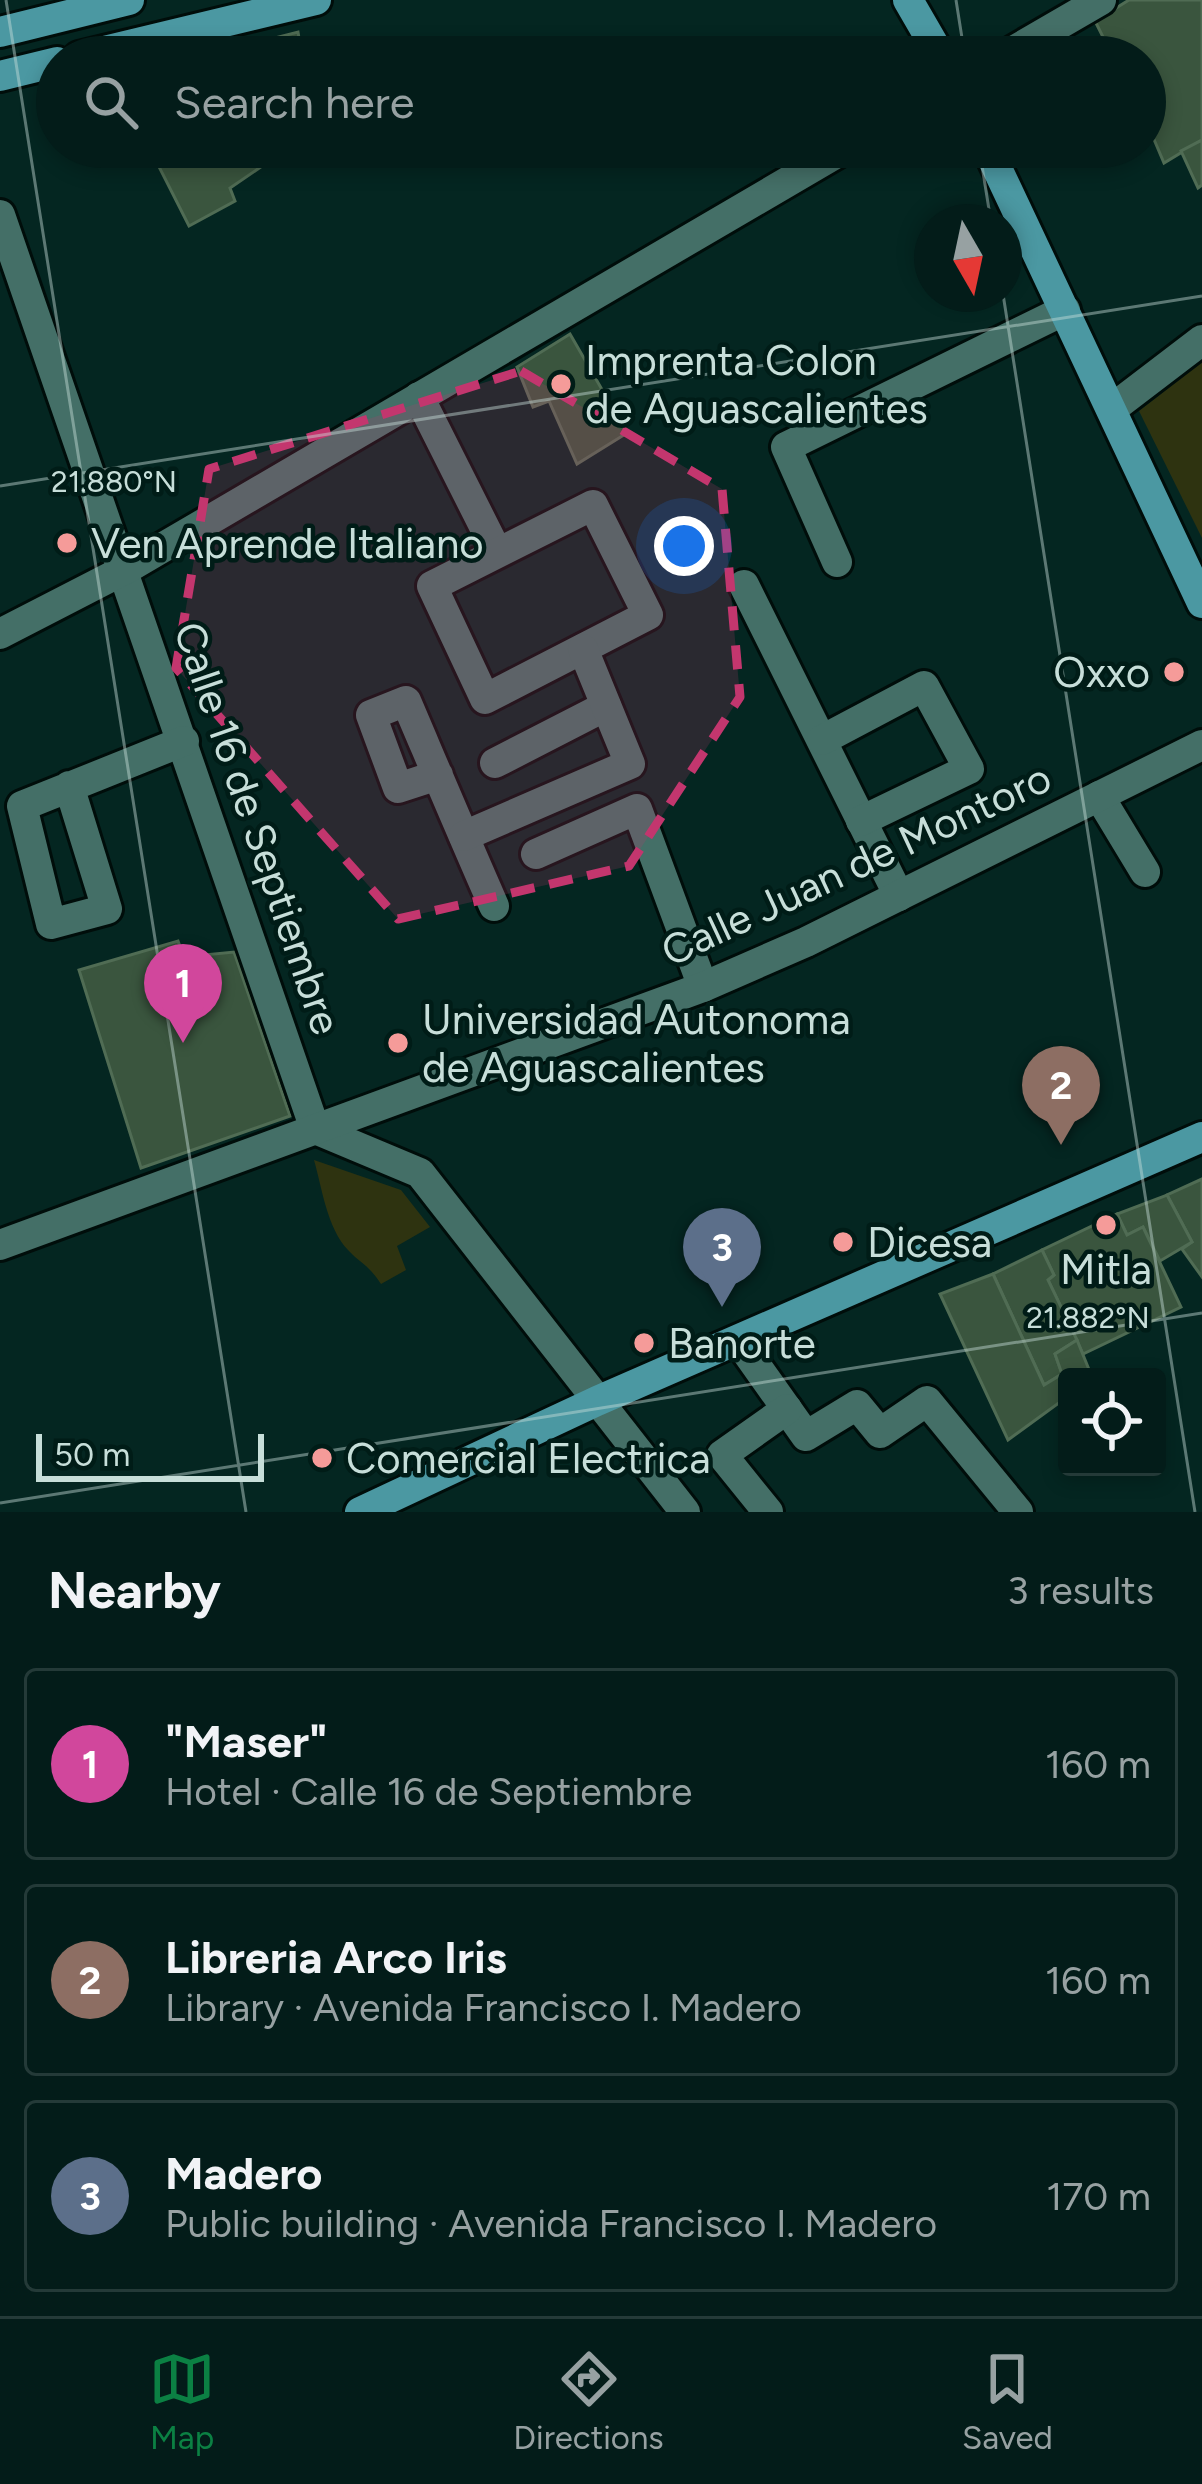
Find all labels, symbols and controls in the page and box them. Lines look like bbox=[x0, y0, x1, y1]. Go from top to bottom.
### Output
search box bbox=[36, 36, 1166, 168]
icon: search bbox=[78, 69, 144, 135]
text: Search here bbox=[174, 75, 414, 129]
north arrow bbox=[914, 204, 1022, 312]
place label: Imprenta Colon de Aguascalientes bbox=[585, 335, 928, 434]
marker: Imprenta Colon de Aguascalientes bbox=[548, 371, 574, 397]
text: 21.880°N bbox=[51, 463, 177, 500]
your location bbox=[654, 516, 714, 576]
place label: Ven Aprende Italiano bbox=[91, 518, 484, 569]
marker: Ven Aprende Italiano bbox=[54, 530, 80, 556]
street label: Calle 16 de Septiembre bbox=[164, 615, 352, 1041]
place label: Oxxo bbox=[1053, 647, 1150, 698]
marker: Oxxo bbox=[1161, 659, 1187, 685]
street label: Calle Juan de Montoro bbox=[653, 752, 1059, 977]
pin: 1 bbox=[144, 944, 222, 1043]
place label: Universidad Autonoma de Aguascalientes bbox=[422, 994, 851, 1093]
marker: Universidad Autonoma de Aguascalientes bbox=[385, 1030, 411, 1056]
pin: 2 bbox=[1022, 1046, 1100, 1145]
pin: 3 bbox=[683, 1208, 761, 1307]
marker: Mitla bbox=[1093, 1212, 1119, 1238]
place label: Dicesa bbox=[867, 1217, 992, 1268]
marker: Dicesa bbox=[830, 1229, 856, 1255]
place label: Mitla bbox=[1060, 1244, 1152, 1295]
text: 21.882°N bbox=[1026, 1299, 1150, 1336]
place label: Banorte bbox=[668, 1318, 816, 1369]
marker: Banorte bbox=[631, 1330, 657, 1356]
map controls bbox=[1058, 1368, 1166, 1476]
button: locate bbox=[1058, 1368, 1166, 1476]
scale bar bbox=[36, 1428, 264, 1481]
place label: Comercial Electrica bbox=[346, 1433, 711, 1484]
text: 50 m bbox=[54, 1435, 130, 1474]
marker: Comercial Electrica bbox=[309, 1445, 335, 1471]
text: Nearby bbox=[48, 1560, 221, 1621]
text: 3 results bbox=[1007, 1567, 1154, 1614]
text: "Maser" bbox=[165, 1714, 328, 1768]
text: 1 bbox=[82, 1741, 98, 1788]
text: 160 m bbox=[1045, 1741, 1151, 1788]
text: Hotel · Calle 16 de Septiembre bbox=[165, 1768, 692, 1815]
text: Libreria Arco Iris bbox=[165, 1930, 507, 1984]
text: 2 bbox=[79, 1957, 101, 2004]
text: 160 m bbox=[1045, 1957, 1151, 2004]
text: Library · Avenida Francisco I. Madero bbox=[165, 1984, 802, 2031]
text: Madero bbox=[165, 2146, 322, 2200]
text: 3 bbox=[79, 2173, 101, 2220]
text: 170 m bbox=[1046, 2173, 1151, 2220]
text: Public building · Avenida Francisco I. Madero bbox=[165, 2200, 937, 2247]
tab: Map bbox=[149, 2346, 215, 2457]
tab: Directions bbox=[513, 2346, 664, 2457]
tab: Saved bbox=[962, 2346, 1053, 2457]

